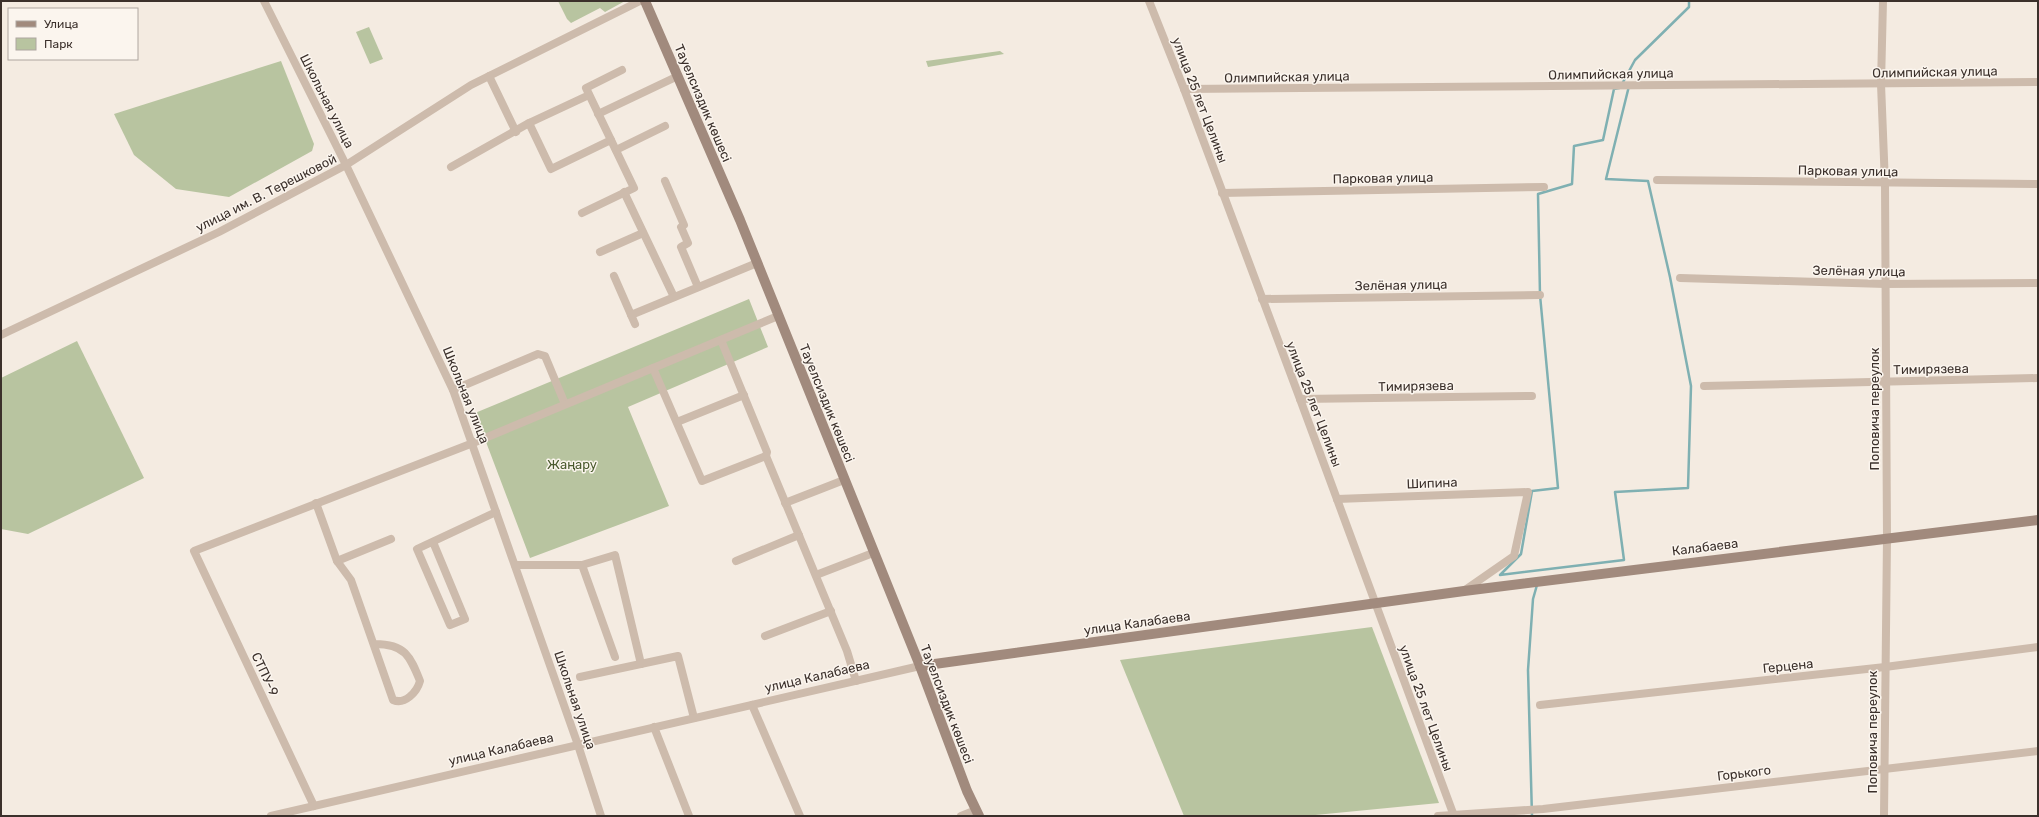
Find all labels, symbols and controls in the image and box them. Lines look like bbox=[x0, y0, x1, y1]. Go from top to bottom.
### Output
legend bbox=[8, 8, 138, 60]
text: Улица bbox=[44, 17, 78, 31]
street label: улица 25 лет Целины bbox=[1169, 35, 1231, 165]
text: Парк bbox=[44, 37, 73, 51]
street label: Тауелсиздик көшесі bbox=[671, 42, 735, 164]
street label: Школьная улица bbox=[297, 52, 357, 150]
street label: Олимпийская улица bbox=[1872, 63, 1998, 81]
street label: Олимпийская улица bbox=[1548, 65, 1674, 83]
street label: Олимпийская улица bbox=[1224, 68, 1350, 86]
street label: улица им. В. Терешковой bbox=[193, 151, 339, 235]
street label: Парковая улица bbox=[1798, 163, 1898, 179]
street label: Парковая улица bbox=[1333, 170, 1433, 186]
street label: Зелёная улица bbox=[1812, 263, 1906, 279]
street label: Зелёная улица bbox=[1354, 277, 1448, 293]
street label: улица 25 лет Целины bbox=[1283, 339, 1345, 469]
street label: Тауелсиздик көшесі bbox=[796, 342, 858, 464]
street label: Школьная улица bbox=[440, 344, 492, 446]
street label: Поповича переулок bbox=[1867, 347, 1882, 471]
street label: Тимирязева bbox=[1893, 361, 1969, 377]
street label: Тимирязева bbox=[1378, 378, 1454, 394]
park label: Жаңару bbox=[547, 457, 597, 472]
street label: Шипина bbox=[1406, 475, 1458, 491]
street label: Калабаева bbox=[1671, 535, 1739, 559]
street label: улица Калабаева bbox=[1083, 608, 1191, 638]
street label: Тауелсиздик көшесі bbox=[917, 642, 977, 766]
street label: улица 25 лет Целины bbox=[1396, 643, 1456, 773]
street label: Школьная улица bbox=[551, 649, 599, 751]
street label: СТПУ-9 bbox=[248, 650, 282, 698]
street label: Герцена bbox=[1762, 656, 1814, 676]
street label: улица Калабаева bbox=[763, 657, 871, 695]
street label: Поповича переулок bbox=[1865, 670, 1880, 794]
street label: улица Калабаева bbox=[447, 730, 555, 768]
street label: Горького bbox=[1716, 762, 1772, 784]

